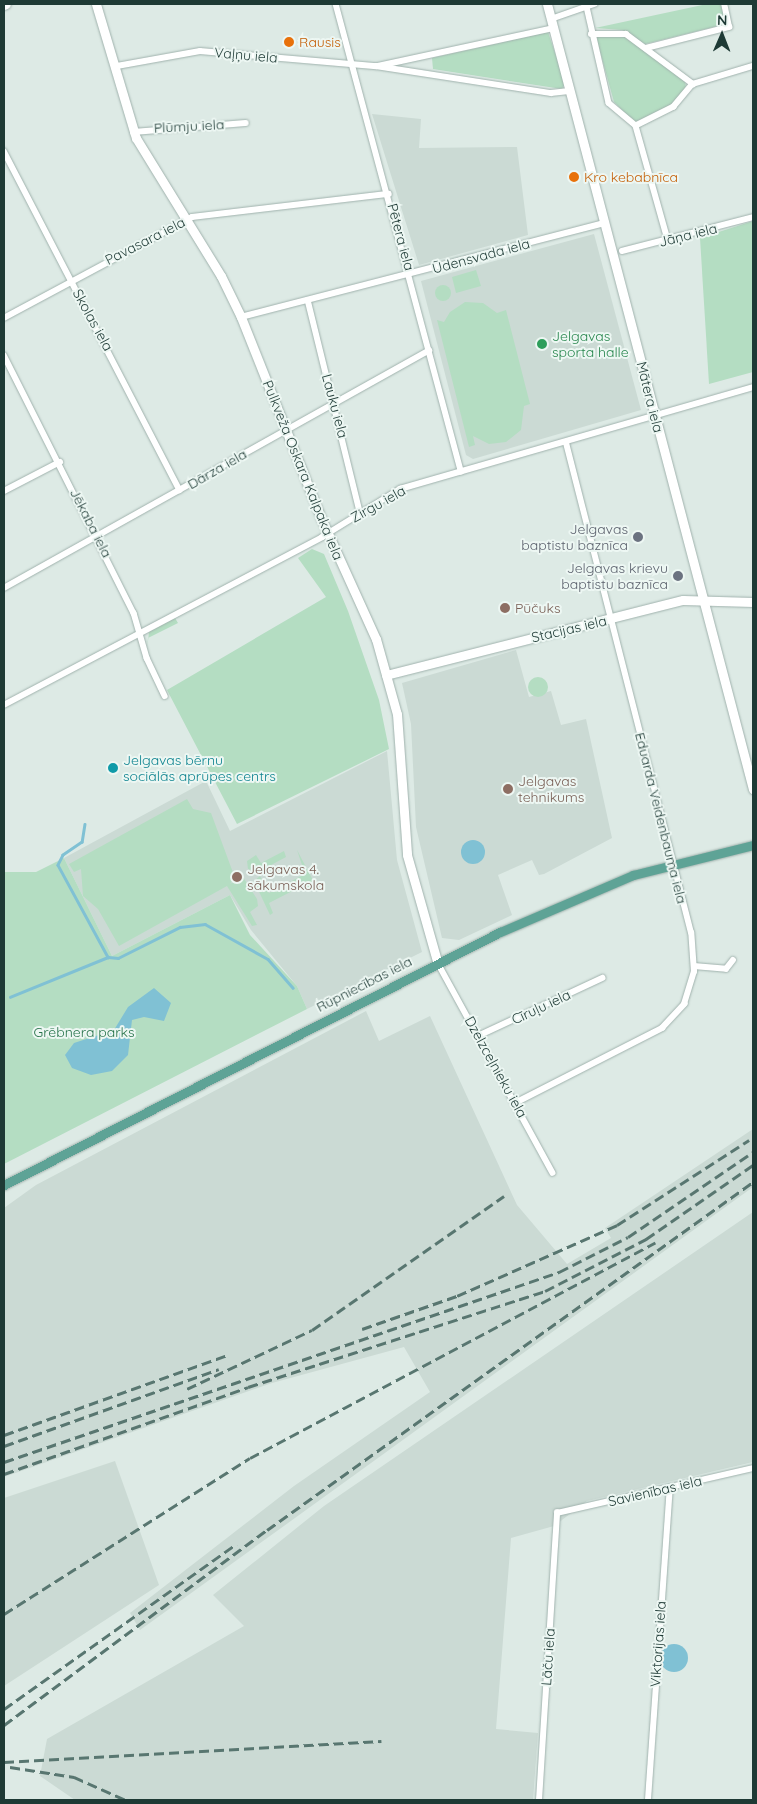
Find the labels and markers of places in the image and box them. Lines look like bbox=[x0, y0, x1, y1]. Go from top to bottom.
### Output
place label: Rausis bbox=[299, 34, 341, 50]
marker: Rausis bbox=[283, 36, 295, 48]
place label: Kro kebabnīca bbox=[584, 169, 678, 185]
marker: Kro kebabnīca bbox=[568, 171, 580, 183]
place label: Jelgavas sporta halle bbox=[552, 328, 629, 361]
marker: Jelgavas sporta halle bbox=[536, 338, 548, 350]
place label: Jelgavas baptistu baznīca bbox=[521, 521, 628, 554]
marker: Jelgavas baptistu baznīca bbox=[632, 531, 644, 543]
place label: Jelgavas krievu baptistu baznīca bbox=[561, 560, 668, 592]
marker: Jelgavas krievu baptistu baznīca bbox=[672, 570, 684, 582]
place label: Pūčuks bbox=[515, 600, 560, 616]
marker: Pūčuks bbox=[499, 602, 511, 614]
place label: Jelgavas bērnu sociālās aprūpes centrs bbox=[123, 752, 276, 784]
marker: Jelgavas bērnu sociālās aprūpes centrs bbox=[107, 762, 119, 774]
place label: Jelgavas tehnikums bbox=[518, 773, 584, 806]
marker: Jelgavas tehnikums bbox=[502, 783, 514, 795]
place label: Jelgavas 4. sākumskola bbox=[247, 861, 324, 894]
marker: Jelgavas 4. sākumskola bbox=[231, 871, 243, 883]

